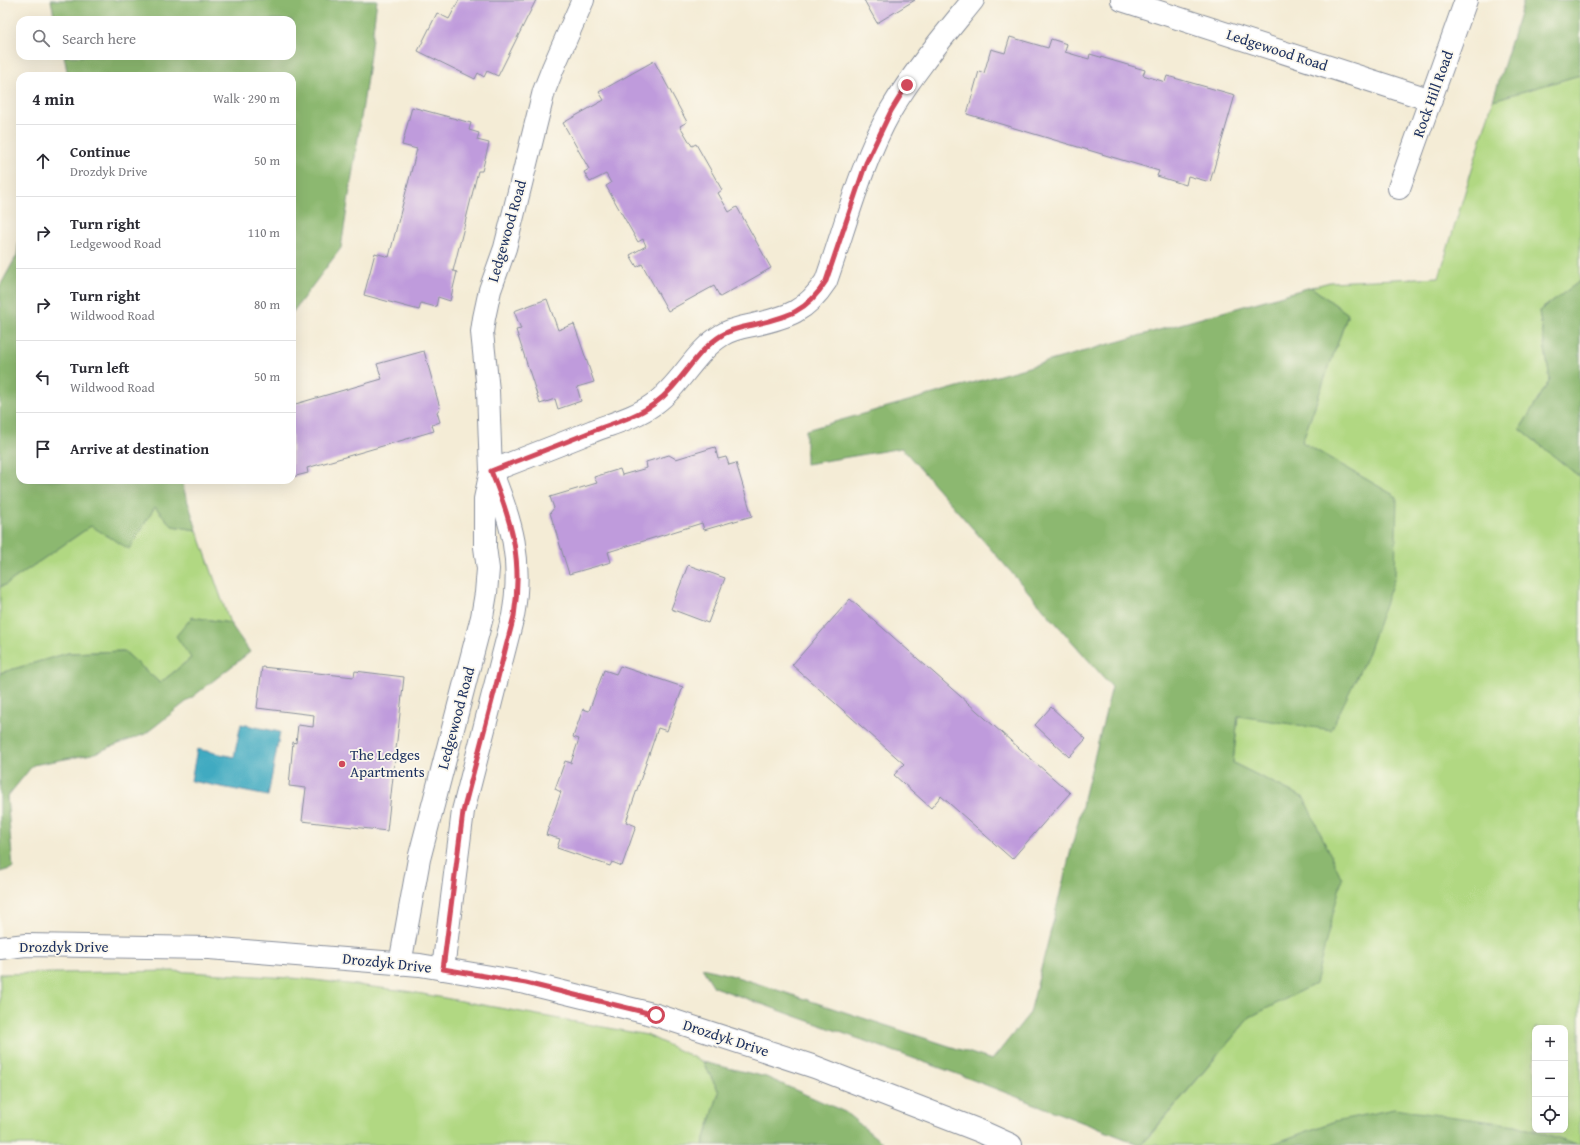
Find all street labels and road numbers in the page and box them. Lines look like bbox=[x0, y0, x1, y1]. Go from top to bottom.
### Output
street label: Ledgewood Road bbox=[1224, 23, 1330, 76]
street label: Rock Hill Road bbox=[1407, 48, 1458, 140]
street label: Ledgewood Road bbox=[482, 177, 531, 284]
street label: Ledgewood Road bbox=[432, 664, 479, 771]
street label: Drozdyk Drive bbox=[19, 936, 109, 957]
street label: Drozdyk Drive bbox=[342, 947, 433, 978]
street label: Drozdyk Drive bbox=[680, 1014, 772, 1061]

